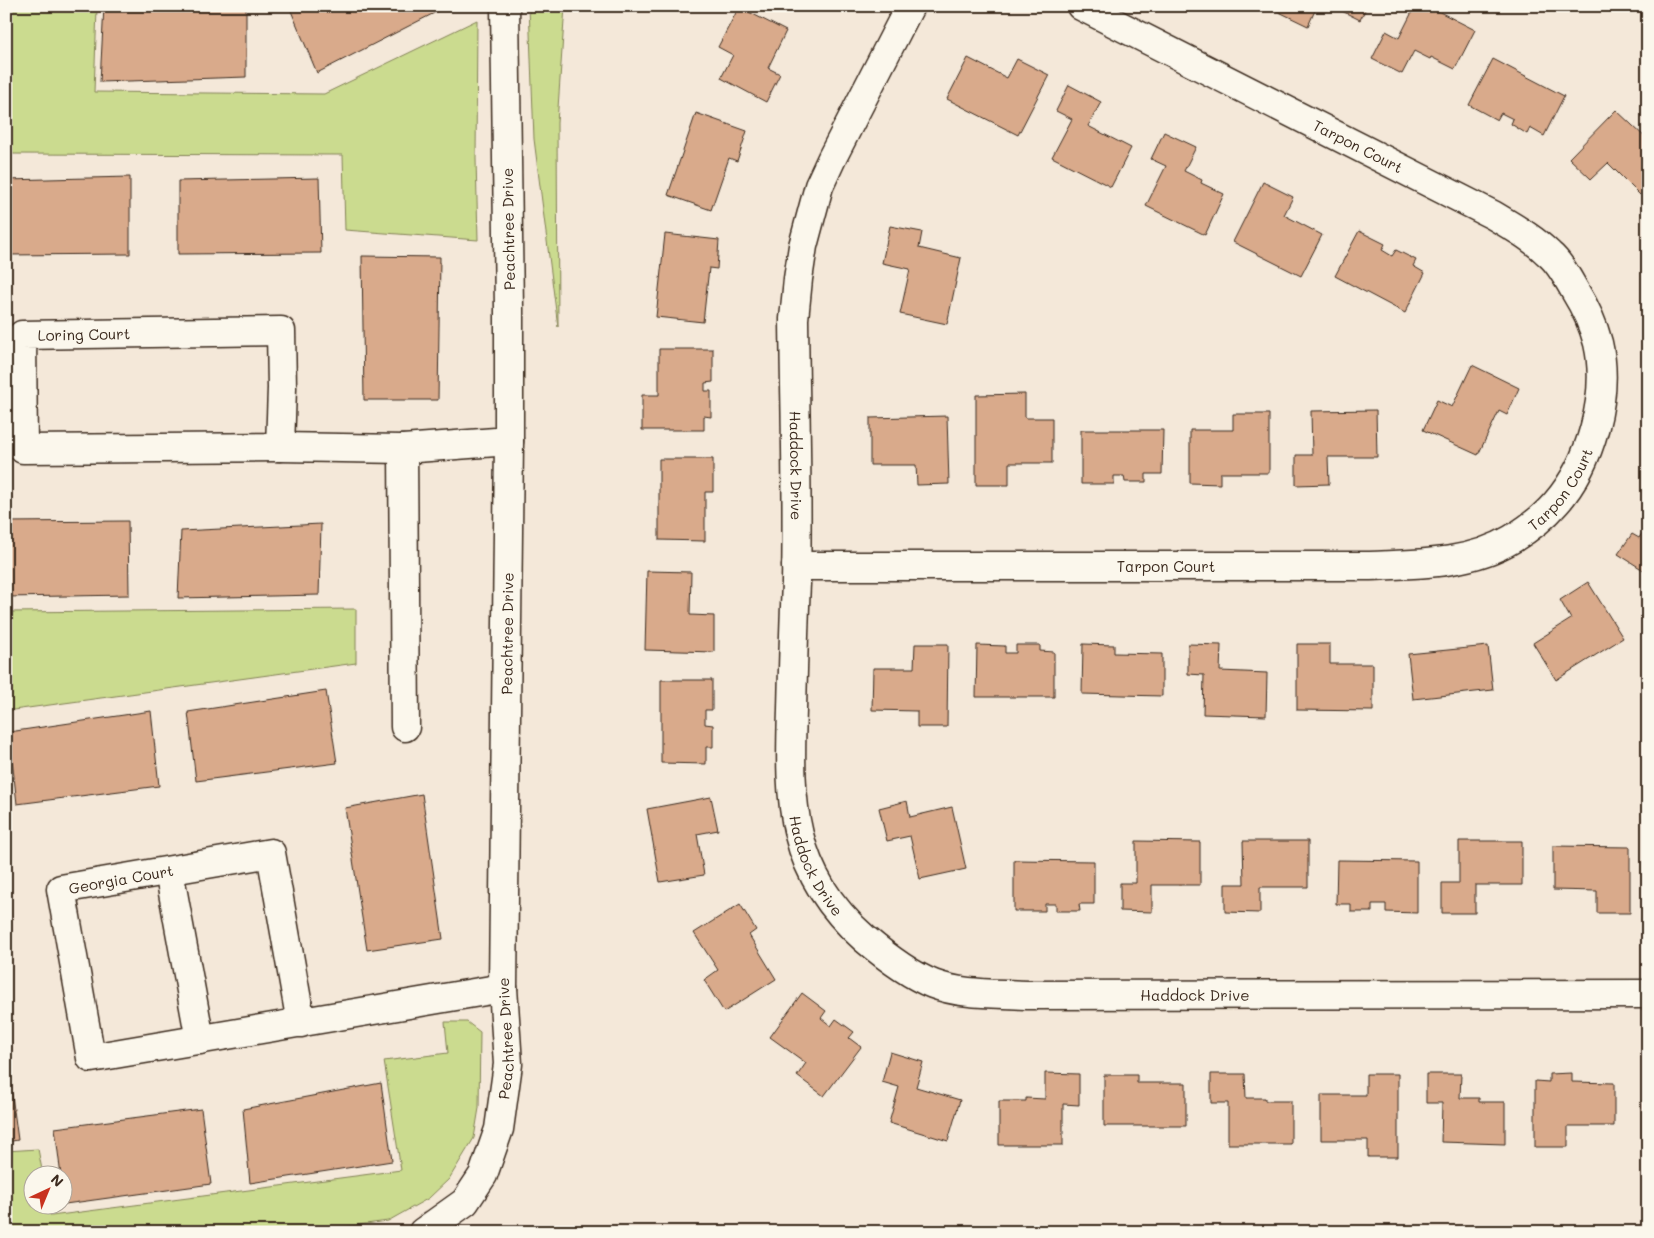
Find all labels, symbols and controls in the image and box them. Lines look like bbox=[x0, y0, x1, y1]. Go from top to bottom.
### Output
street label: Tarpon Court bbox=[1310, 115, 1406, 177]
street label: Peachtree Drive bbox=[497, 168, 519, 290]
street label: Loring Court bbox=[38, 323, 130, 345]
street label: Haddock Drive bbox=[785, 411, 807, 520]
street label: Tarpon Court bbox=[1524, 445, 1597, 535]
street label: Tarpon Court bbox=[1117, 556, 1215, 576]
street label: Peachtree Drive bbox=[496, 572, 518, 695]
street label: Haddock Drive bbox=[785, 814, 848, 920]
street label: Georgia Court bbox=[67, 860, 175, 898]
street label: Peachtree Drive bbox=[493, 977, 518, 1101]
street label: Haddock Drive bbox=[1140, 985, 1250, 1005]
north arrow bbox=[22, 1166, 72, 1216]
text: N bbox=[47, 1170, 68, 1191]

